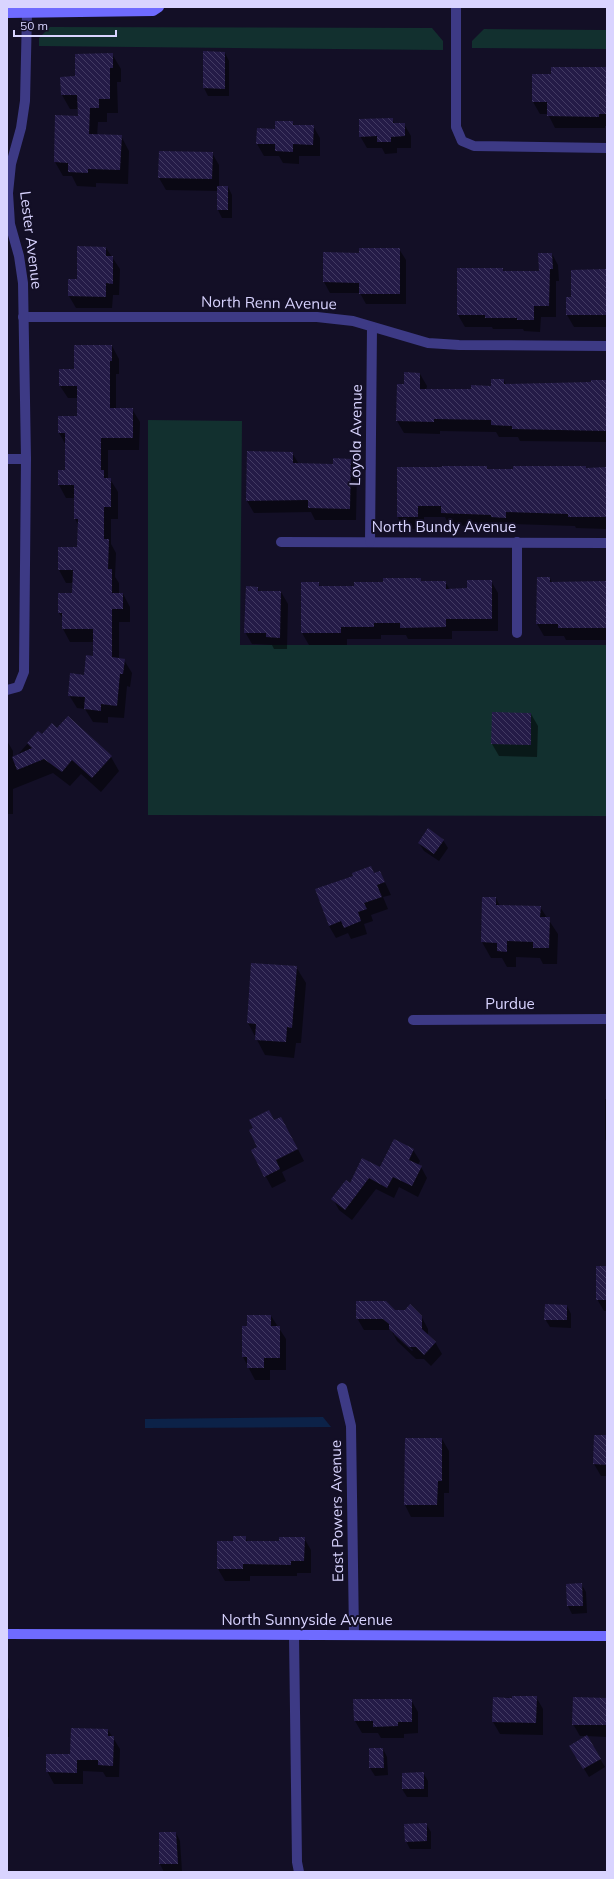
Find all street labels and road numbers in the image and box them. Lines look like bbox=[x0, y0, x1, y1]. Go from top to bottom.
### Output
street label: Lester Avenue bbox=[16, 190, 47, 290]
street label: North Renn Avenue bbox=[201, 292, 337, 313]
street label: Loyola Avenue bbox=[345, 384, 366, 486]
street label: North Bundy Avenue bbox=[372, 517, 516, 536]
street label: Purdue bbox=[485, 994, 535, 1013]
street label: East Powers Avenue bbox=[326, 1440, 347, 1582]
street label: North Sunnyside Avenue bbox=[221, 1610, 393, 1629]

